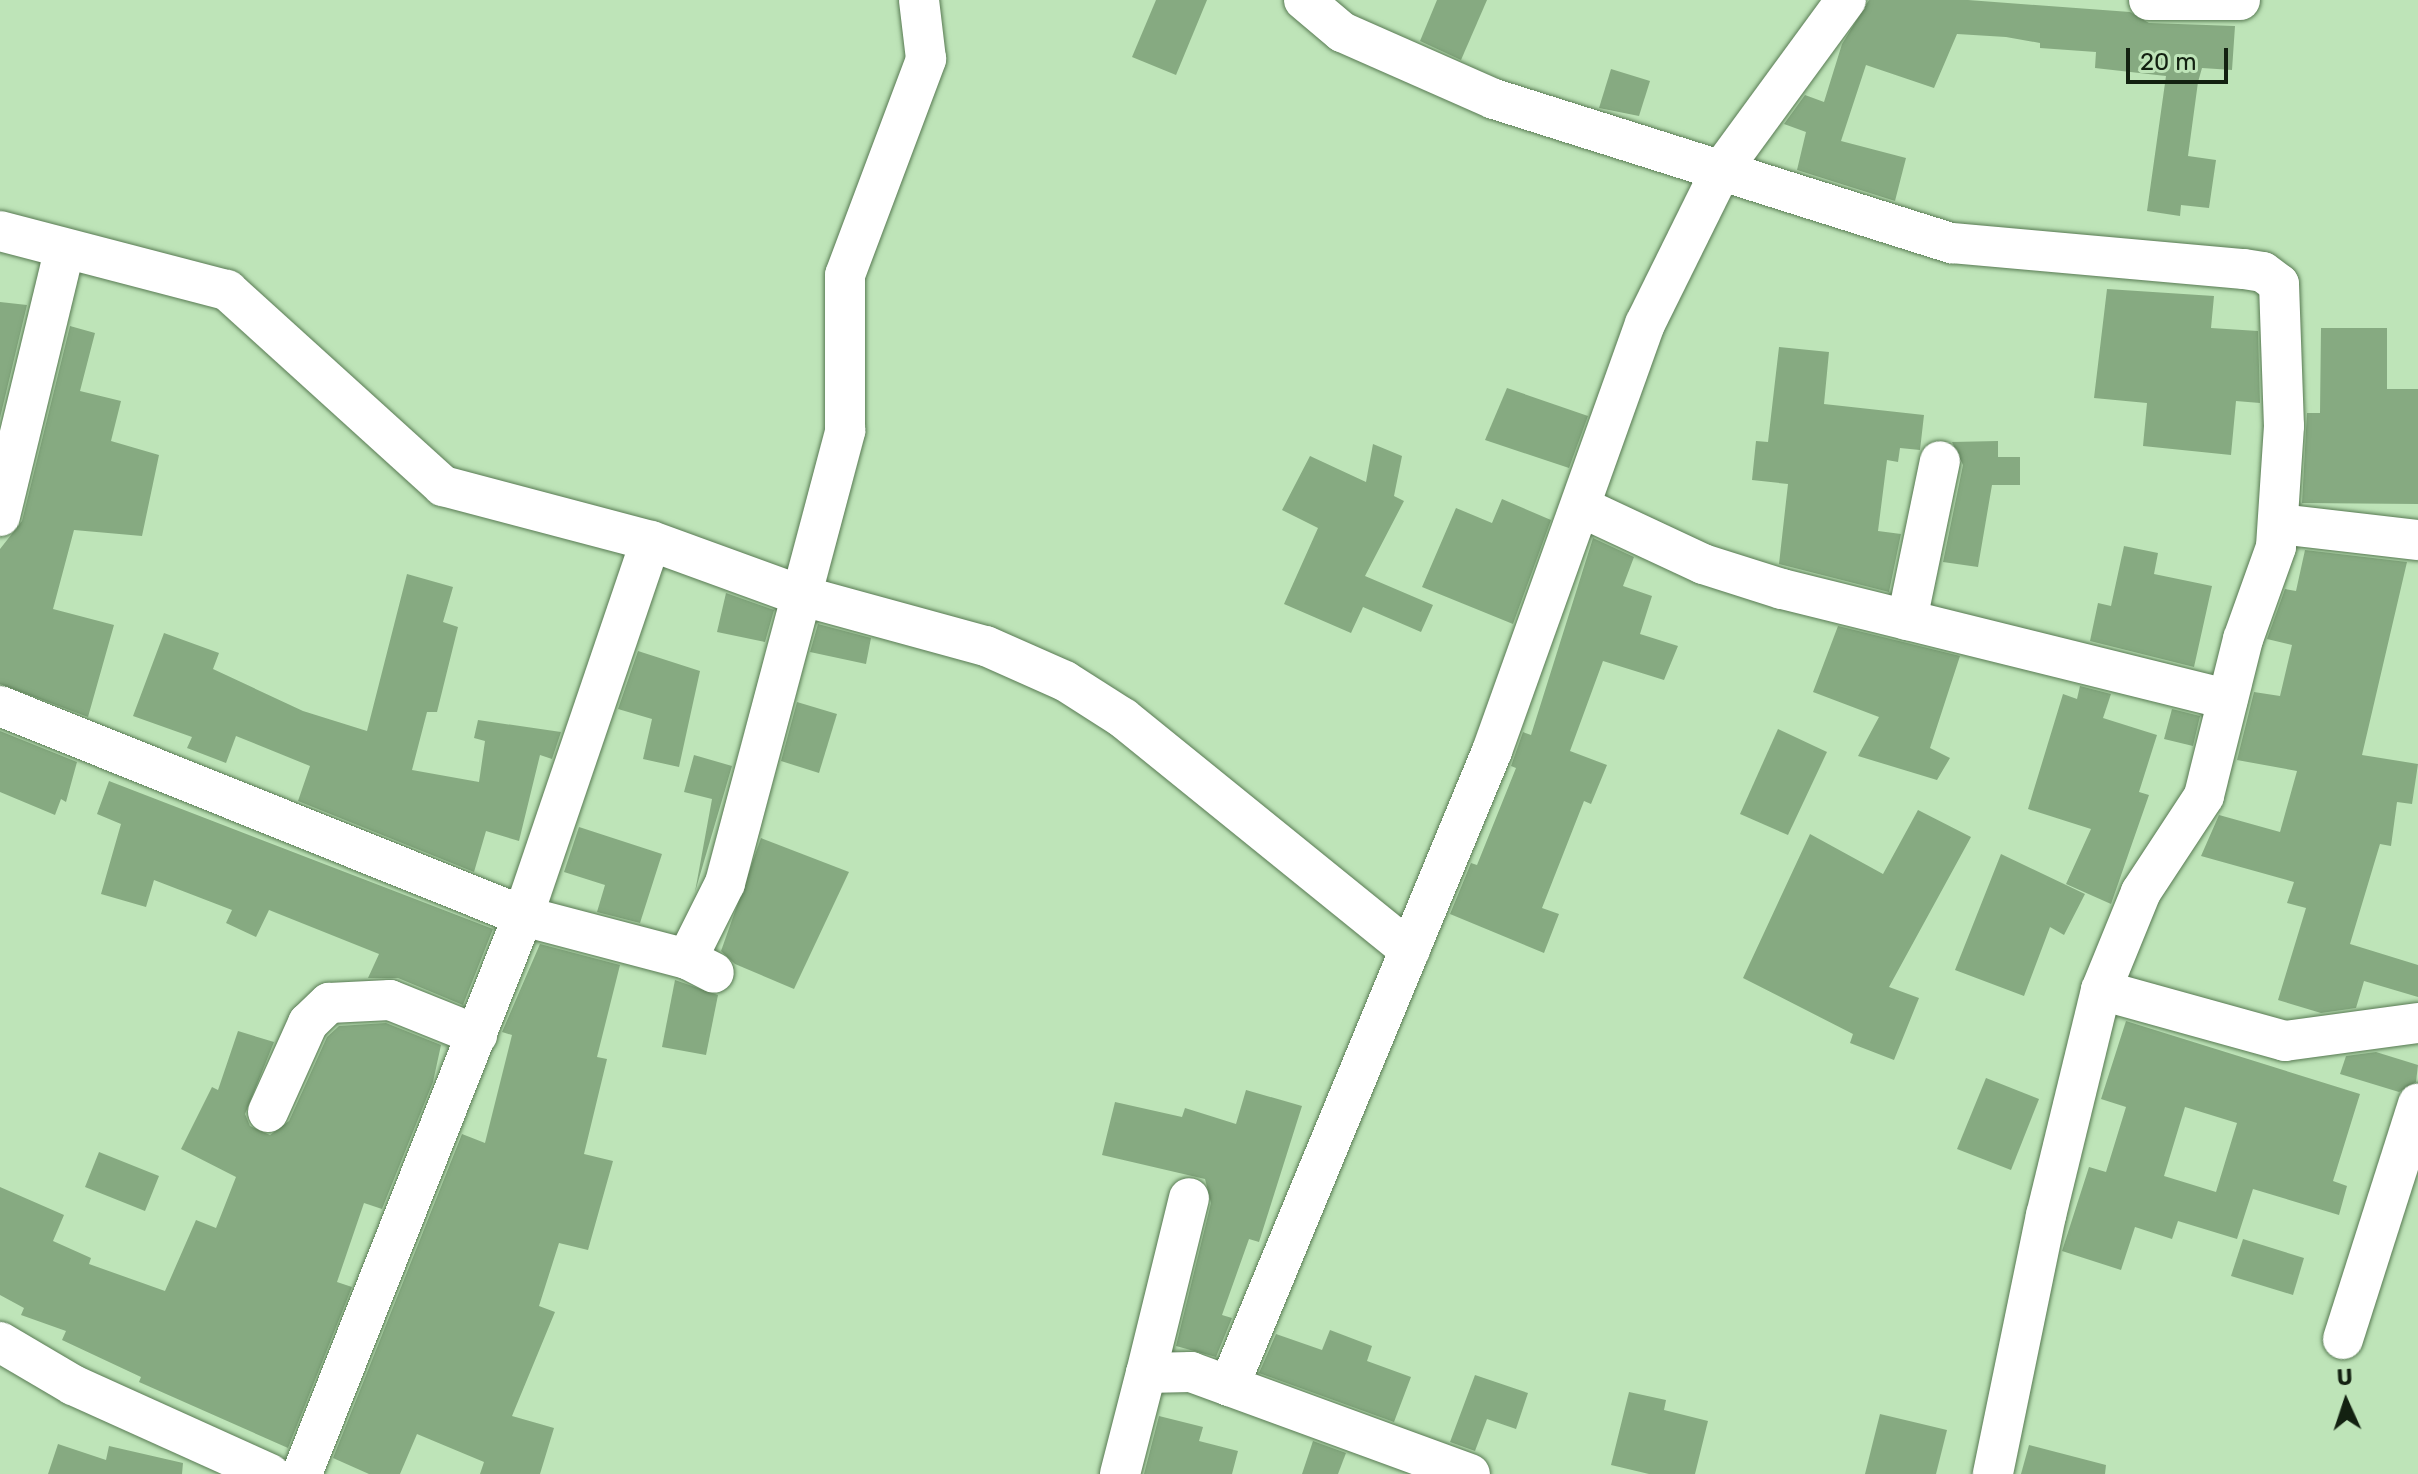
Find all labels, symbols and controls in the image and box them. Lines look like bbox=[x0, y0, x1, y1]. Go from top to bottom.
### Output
scale bar bbox=[2130, 32, 2232, 82]
text: 20 m bbox=[2140, 48, 2197, 76]
north arrow bbox=[2306, 1362, 2386, 1442]
text: U bbox=[2336, 1364, 2353, 1391]

